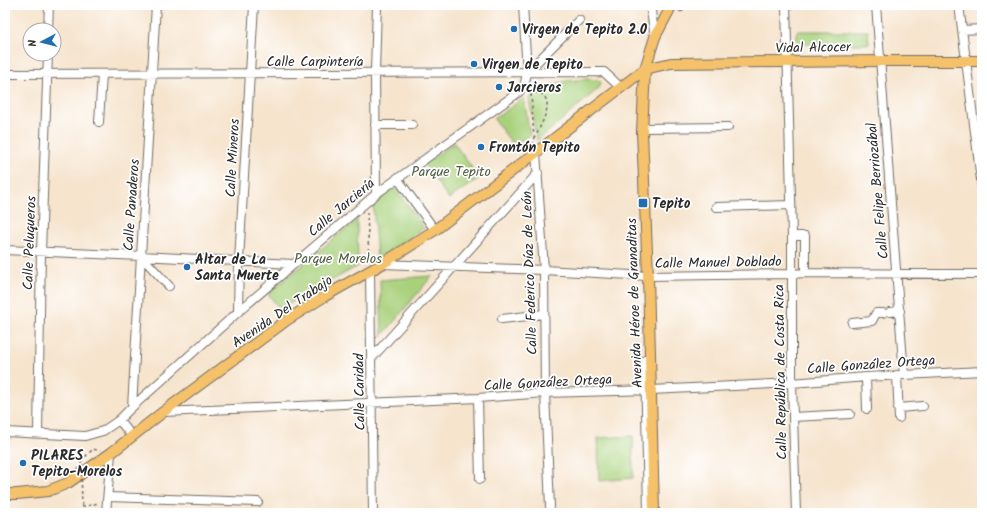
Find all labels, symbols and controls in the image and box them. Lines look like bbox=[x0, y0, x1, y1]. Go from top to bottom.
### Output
place label: Virgen de Tepito 2.0 bbox=[522, 19, 648, 41]
north arrow bbox=[22, 22, 62, 62]
marker: Virgen de Tepito 2.0 bbox=[509, 24, 519, 34]
street label: Vidal Alcocer bbox=[775, 36, 852, 60]
text: N bbox=[24, 39, 42, 48]
street label: Calle Carpintería bbox=[266, 51, 364, 73]
place label: Virgen de Tepito bbox=[482, 54, 584, 76]
marker: Virgen de Tepito bbox=[469, 59, 479, 69]
place label: Jarcieros bbox=[507, 77, 562, 99]
marker: Jarcieros bbox=[494, 82, 504, 92]
street label: Calle Mineros bbox=[220, 118, 246, 198]
street label: Calle Felipe Berriozábal bbox=[861, 121, 895, 260]
place label: Frontón Tepito bbox=[489, 137, 581, 159]
marker: Frontón Tepito bbox=[476, 142, 486, 152]
street label: Calle Panaderos bbox=[118, 158, 146, 252]
park label: Parque Tepito bbox=[411, 161, 491, 183]
street label: Calle Jarciería bbox=[303, 173, 380, 243]
street label: Calle Federico Díaz de León bbox=[516, 191, 544, 355]
place label: Tepito bbox=[652, 193, 691, 215]
street label: Calle Peluqueros bbox=[17, 195, 43, 291]
marker: Tepito bbox=[637, 197, 649, 209]
street label: Avenida Héroe de Granaditas bbox=[621, 218, 649, 388]
park label: Parque Morelos bbox=[294, 248, 382, 270]
place label: Altar de La Santa Muerte bbox=[195, 249, 279, 287]
street label: Calle Manuel Doblado bbox=[654, 251, 782, 275]
marker: Altar de La Santa Muerte bbox=[182, 262, 192, 272]
street label: Avenida Del Trabajo bbox=[228, 270, 337, 354]
street label: Calle República de Costa Rica bbox=[768, 284, 794, 460]
street label: Calle González Ortega bbox=[806, 350, 936, 380]
street label: Calle Caridad bbox=[348, 352, 372, 431]
street label: Calle González Ortega bbox=[483, 369, 613, 397]
place label: PILARES Tepito-Morelos bbox=[31, 445, 123, 483]
marker: PILARES Tepito-Morelos bbox=[18, 458, 28, 468]

